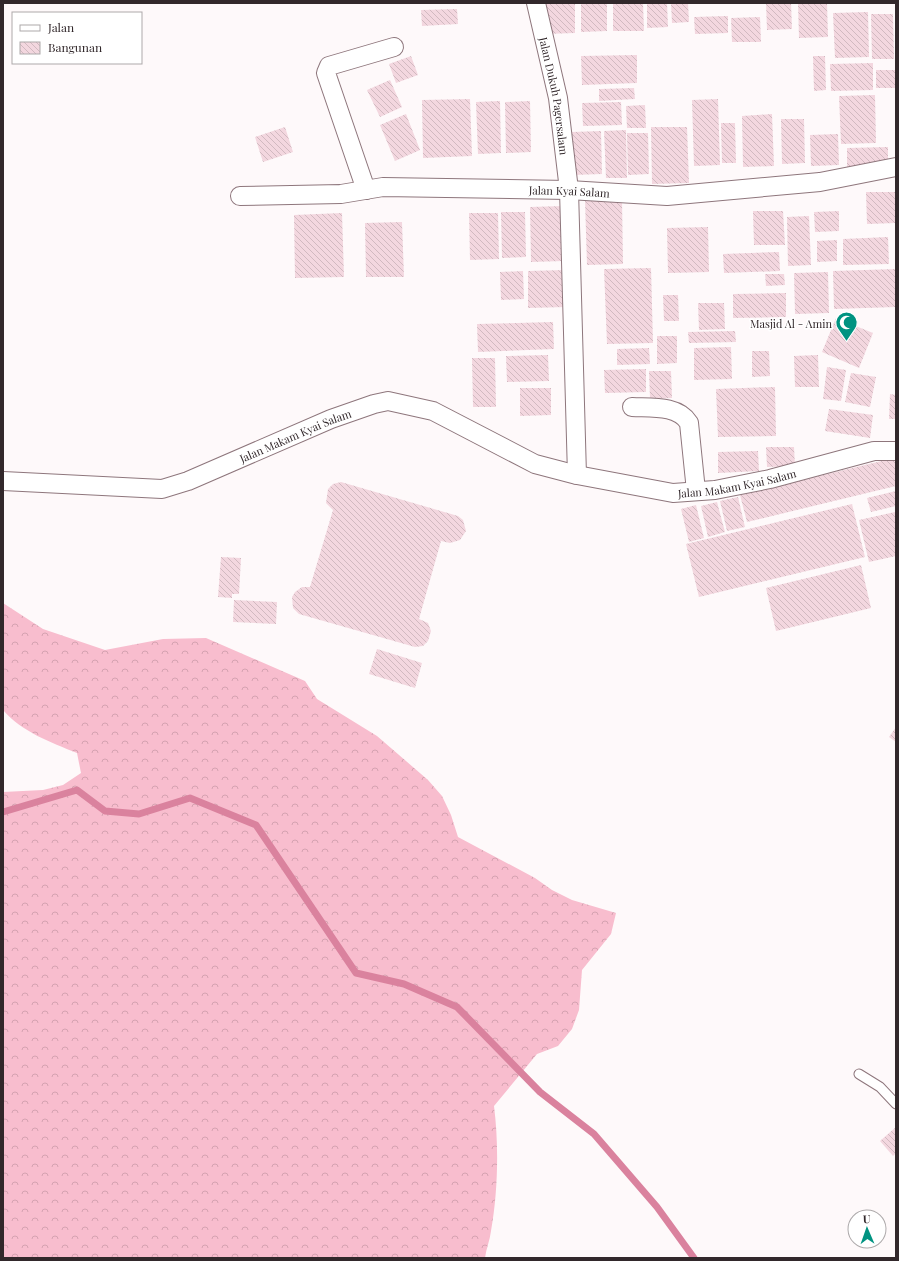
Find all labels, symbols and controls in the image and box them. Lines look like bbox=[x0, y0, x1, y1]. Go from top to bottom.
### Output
legend bbox=[12, 12, 142, 64]
text: Jalan bbox=[47, 19, 74, 35]
street label: Jalan Dukuh Pagersalam bbox=[536, 35, 572, 156]
text: Bangunan bbox=[48, 39, 102, 55]
street label: Jalan Kyai Salam bbox=[528, 182, 610, 200]
mosque icon: Masjid Al - Amin bbox=[834, 310, 860, 343]
place label: Masjid Al - Amin bbox=[750, 316, 832, 331]
street label: Jalan Makam Kyai Salam bbox=[236, 405, 353, 466]
street label: Jalan Makam Kyai Salam bbox=[676, 465, 798, 500]
north arrow bbox=[847, 1209, 887, 1249]
text: U bbox=[863, 1211, 871, 1226]

